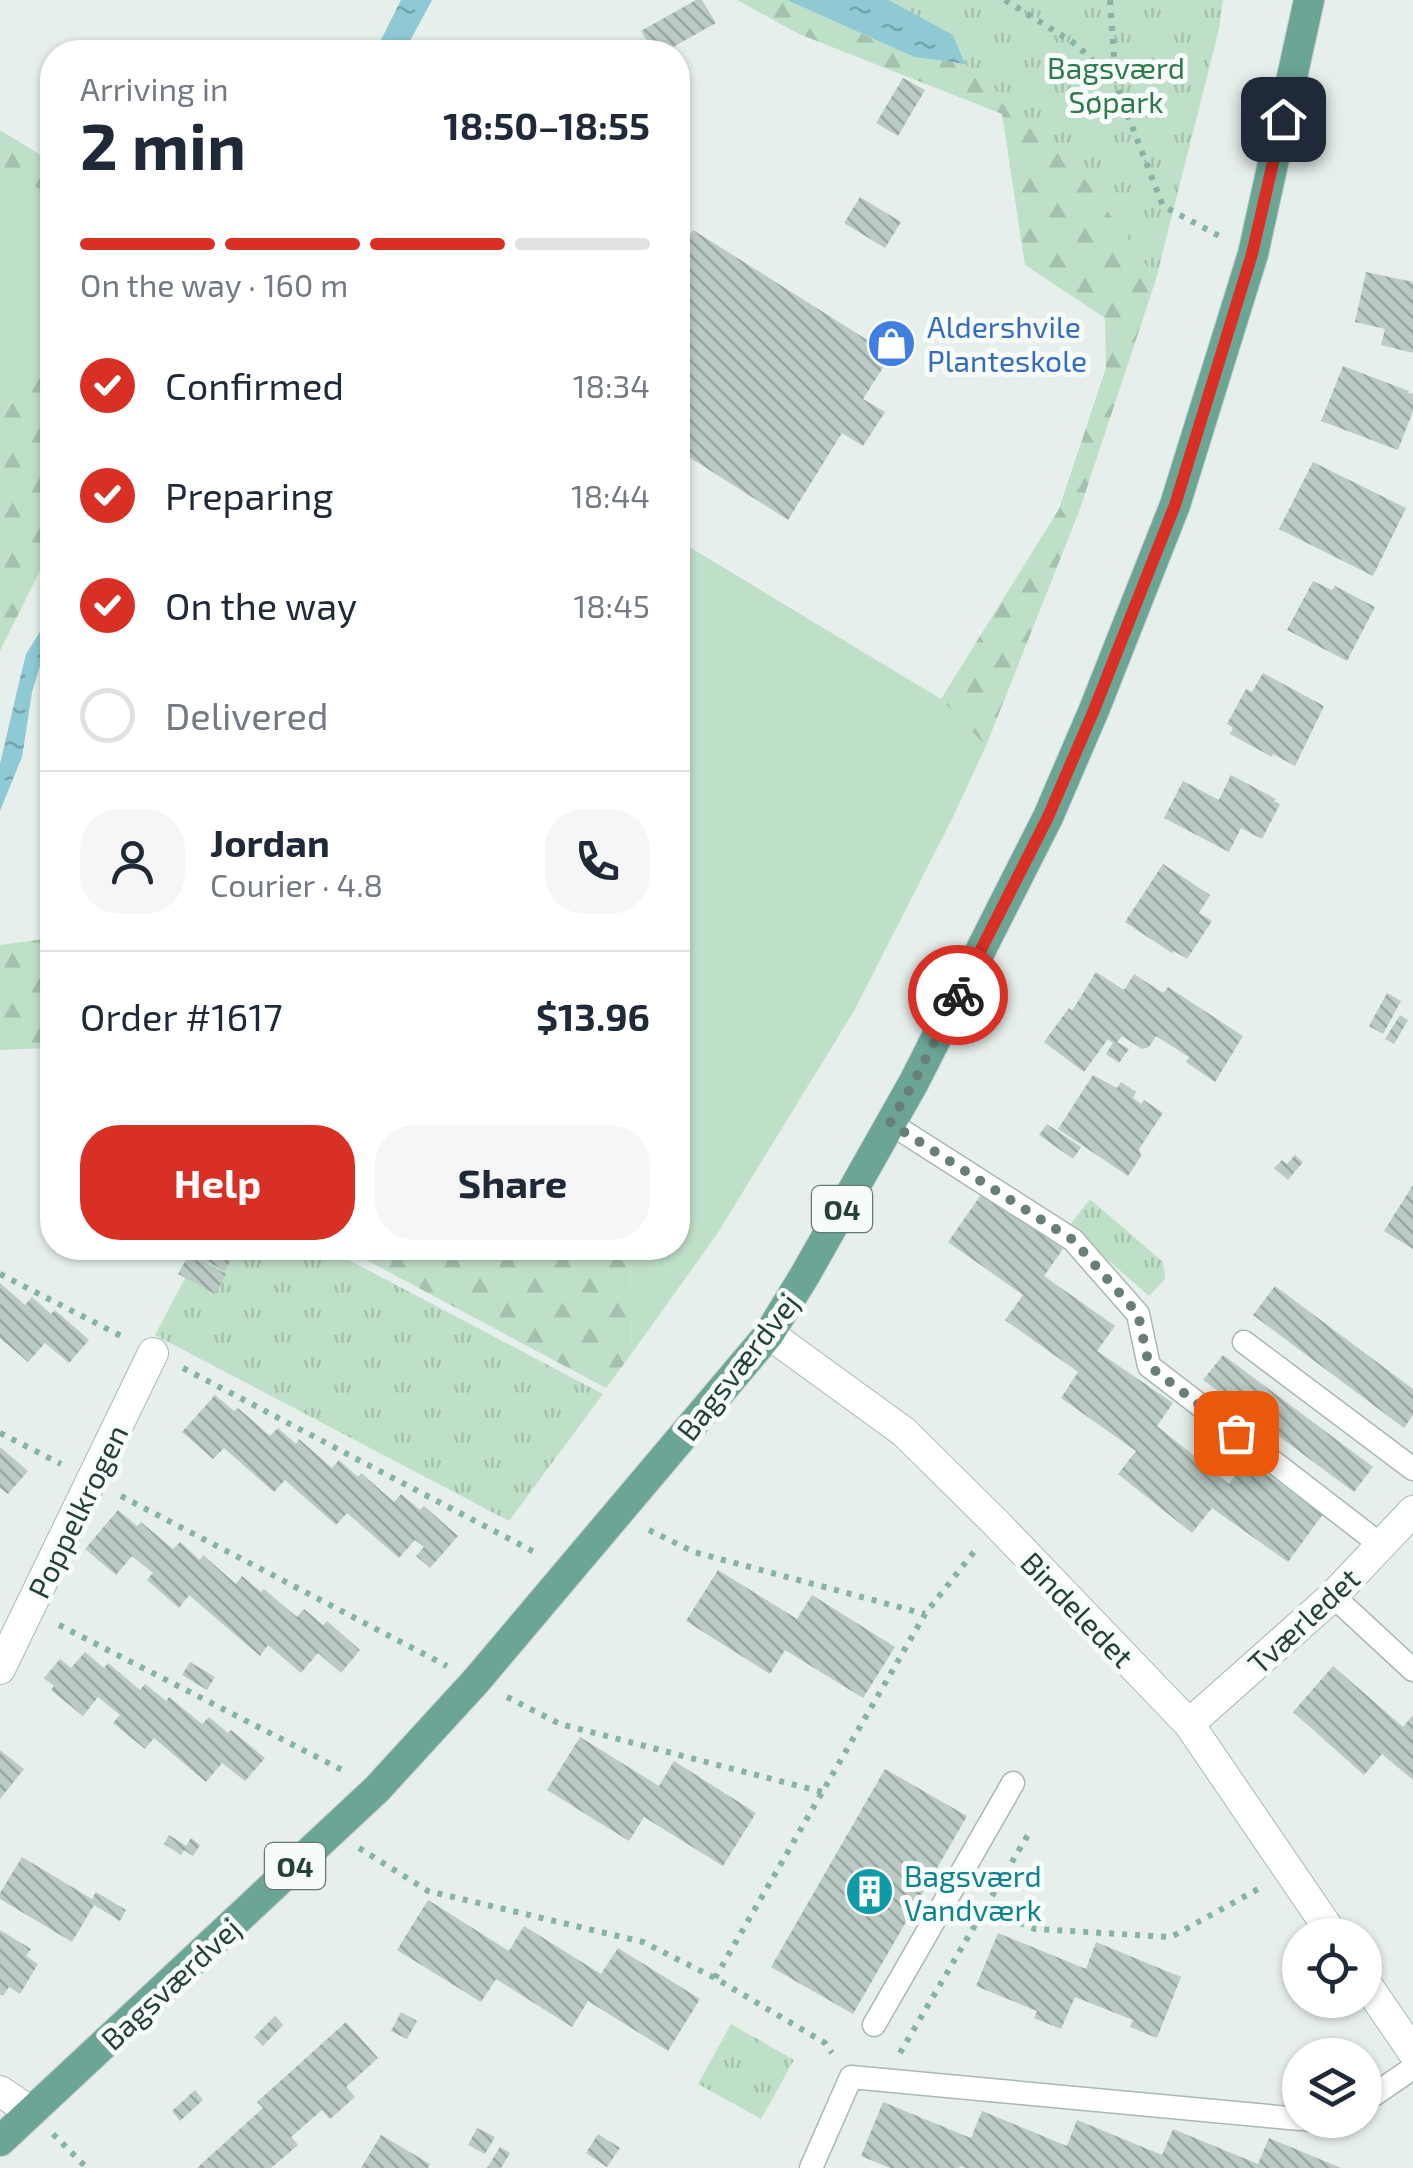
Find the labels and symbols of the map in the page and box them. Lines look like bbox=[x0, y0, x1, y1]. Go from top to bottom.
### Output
park label: Bagsværd Søpark bbox=[1047, 49, 1185, 119]
pin bbox=[1241, 77, 1326, 162]
place label: Aldershvile Planteskole bbox=[927, 308, 1087, 378]
shop icon: Aldershvile Planteskole bbox=[866, 317, 918, 369]
courier bbox=[908, 945, 1008, 1045]
road number: O4 bbox=[812, 1186, 872, 1232]
street label: Bagsværdvej bbox=[668, 1285, 806, 1447]
pin bbox=[1194, 1391, 1279, 1476]
street label: Poppelkrogen bbox=[20, 1418, 134, 1604]
street label: Bindeledet bbox=[1014, 1544, 1142, 1674]
street label: Tværledet bbox=[1240, 1559, 1366, 1681]
road number: O4 bbox=[265, 1843, 325, 1889]
place label: Bagsværd Vandværk bbox=[904, 1857, 1042, 1927]
building icon: Bagsværd Vandværk bbox=[843, 1866, 895, 1918]
street label: Bagsværdvej bbox=[93, 1909, 247, 2057]

